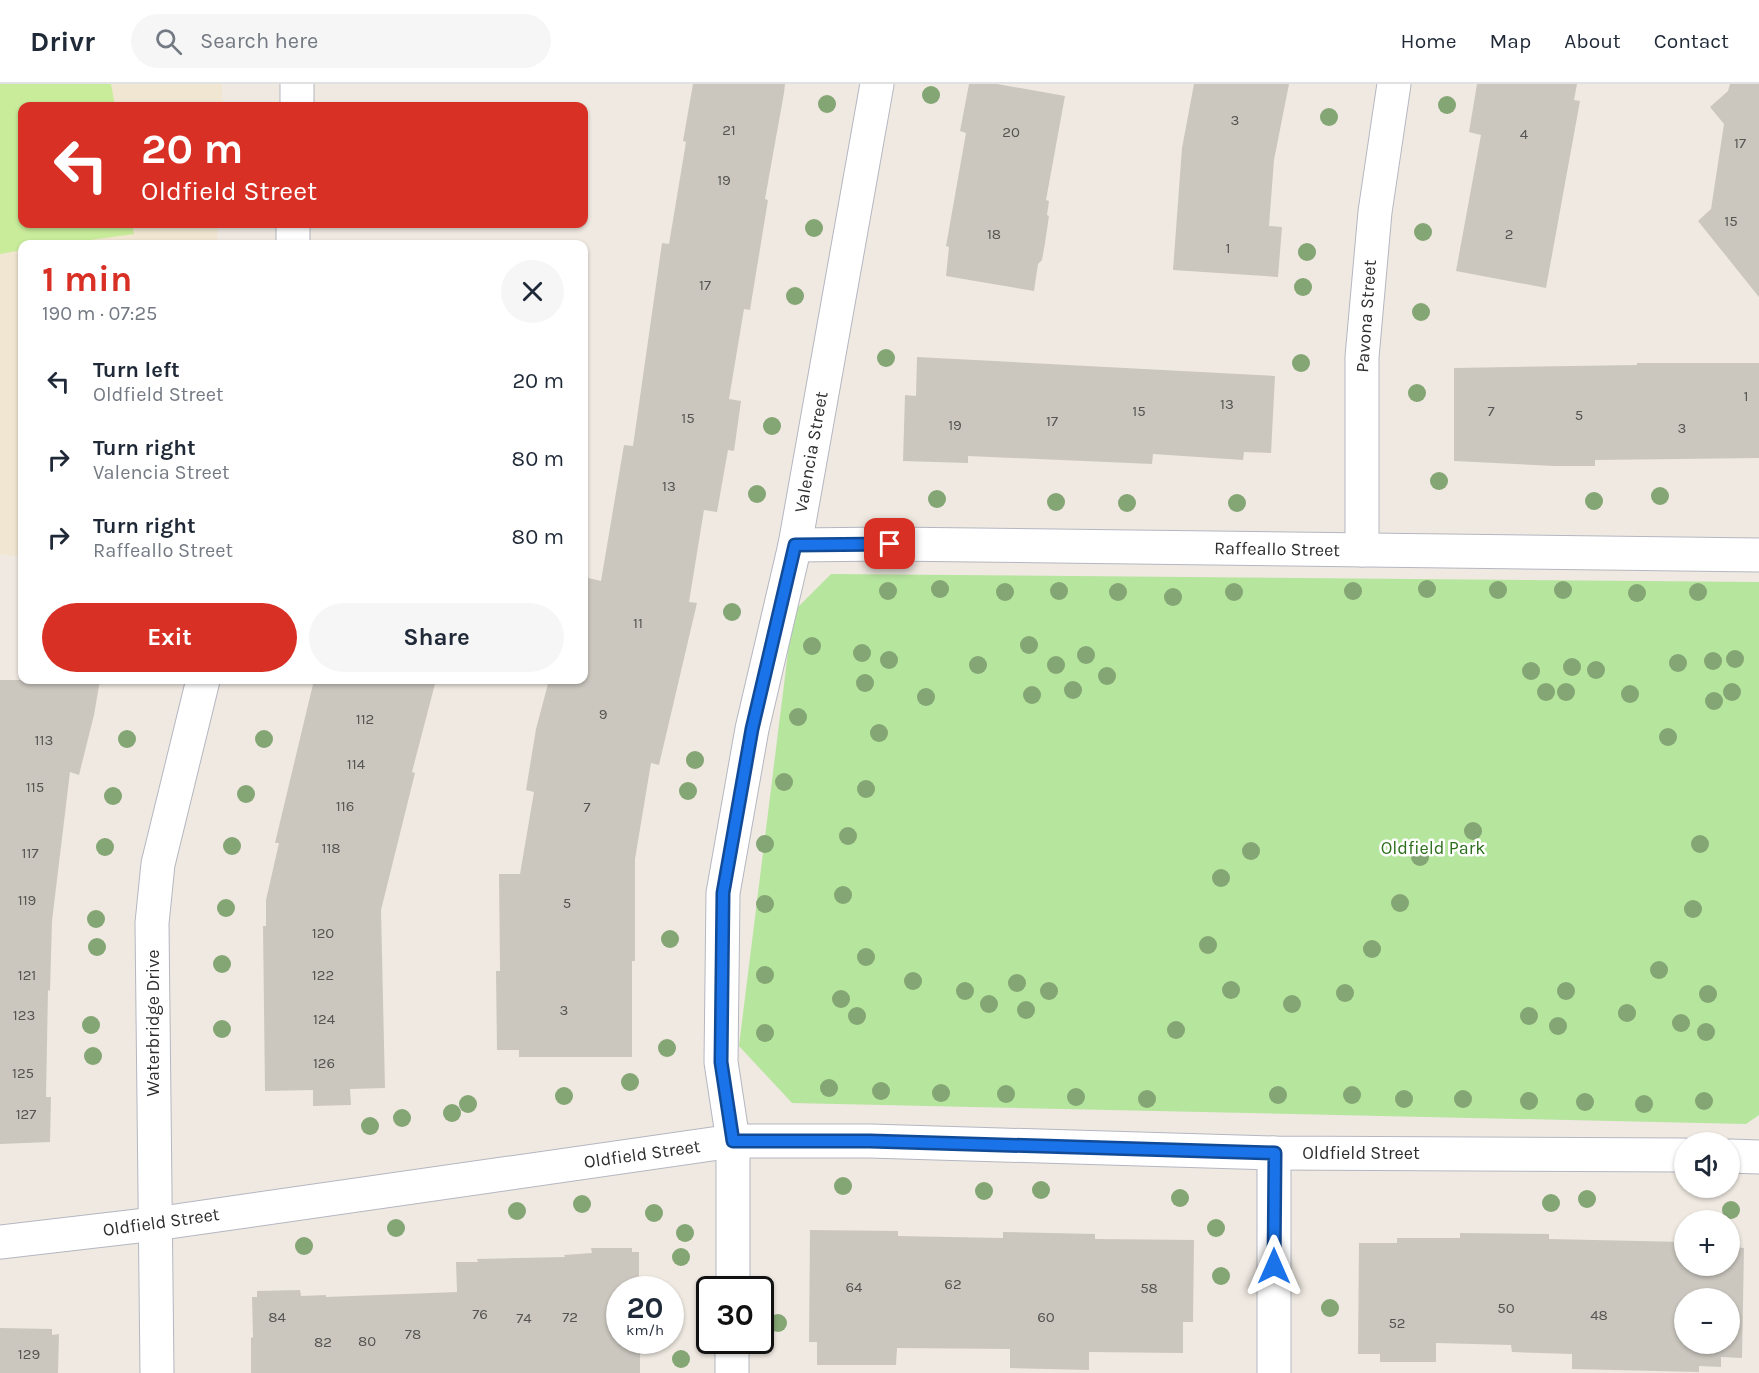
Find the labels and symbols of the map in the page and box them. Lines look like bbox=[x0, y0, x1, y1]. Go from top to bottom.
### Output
house number: 3 bbox=[1231, 111, 1239, 129]
house number: 21 bbox=[722, 121, 736, 139]
house number: 20 bbox=[1002, 123, 1020, 141]
house number: 4 bbox=[1520, 125, 1529, 143]
house number: 17 bbox=[1734, 134, 1746, 152]
house number: 19 bbox=[717, 171, 731, 189]
house number: 15 bbox=[1724, 212, 1738, 230]
house number: 18 bbox=[987, 225, 1001, 243]
house number: 2 bbox=[1505, 225, 1513, 243]
house number: 1 bbox=[1226, 239, 1230, 257]
street label: Pavona Street bbox=[1351, 259, 1381, 373]
house number: 17 bbox=[699, 276, 711, 294]
house number: 1 bbox=[1744, 387, 1748, 405]
street label: Valencia Street bbox=[789, 389, 833, 514]
house number: 13 bbox=[1220, 395, 1234, 413]
house number: 15 bbox=[1132, 402, 1146, 420]
house number: 7 bbox=[1487, 402, 1495, 420]
house number: 5 bbox=[1575, 406, 1583, 424]
house number: 15 bbox=[681, 409, 695, 427]
house number: 17 bbox=[1046, 412, 1058, 430]
house number: 19 bbox=[948, 416, 962, 434]
house number: 3 bbox=[1678, 419, 1686, 437]
house number: 13 bbox=[662, 477, 676, 495]
pin bbox=[864, 518, 915, 569]
street label: Raffeallo Street bbox=[1214, 537, 1340, 561]
house number: 11 bbox=[633, 614, 643, 632]
house number: 9 bbox=[599, 705, 607, 723]
house number: 112 bbox=[356, 710, 374, 728]
house number: 113 bbox=[35, 731, 53, 749]
house number: 114 bbox=[347, 755, 366, 773]
house number: 115 bbox=[26, 778, 44, 796]
house number: 116 bbox=[336, 797, 354, 815]
house number: 7 bbox=[583, 798, 591, 816]
park label: Oldfield Park bbox=[1381, 837, 1485, 859]
house number: 118 bbox=[321, 839, 341, 857]
house number: 117 bbox=[22, 844, 38, 862]
house number: 119 bbox=[18, 891, 36, 909]
house number: 5 bbox=[563, 894, 571, 912]
house number: 120 bbox=[312, 924, 334, 942]
street label: Waterbridge Drive bbox=[142, 950, 164, 1096]
house number: 121 bbox=[18, 966, 36, 984]
house number: 122 bbox=[312, 966, 334, 984]
house number: 3 bbox=[560, 1001, 568, 1019]
house number: 123 bbox=[13, 1006, 35, 1024]
house number: 124 bbox=[313, 1010, 336, 1028]
house number: 126 bbox=[313, 1054, 335, 1072]
house number: 125 bbox=[12, 1064, 34, 1082]
house number: 127 bbox=[16, 1105, 36, 1123]
street label: Oldfield Street bbox=[582, 1135, 702, 1173]
street label: Oldfield Street bbox=[1302, 1142, 1420, 1164]
street label: Oldfield Street bbox=[101, 1203, 221, 1241]
position arrow bbox=[1242, 1234, 1306, 1298]
house number: 62 bbox=[944, 1275, 962, 1293]
speed limit sign: 30 bbox=[696, 1276, 774, 1354]
house number: 64 bbox=[846, 1278, 863, 1296]
house number: 58 bbox=[1140, 1279, 1158, 1297]
house number: 50 bbox=[1497, 1299, 1515, 1317]
house number: 76 bbox=[472, 1305, 488, 1323]
house number: 48 bbox=[1590, 1306, 1608, 1324]
house number: 84 bbox=[268, 1308, 286, 1326]
house number: 72 bbox=[562, 1308, 578, 1326]
house number: 60 bbox=[1037, 1308, 1055, 1326]
house number: 74 bbox=[516, 1309, 532, 1327]
house number: 52 bbox=[1388, 1314, 1406, 1332]
house number: 78 bbox=[405, 1325, 421, 1343]
house number: 80 bbox=[358, 1332, 376, 1350]
house number: 82 bbox=[314, 1333, 332, 1351]
house number: 129 bbox=[18, 1345, 40, 1363]

